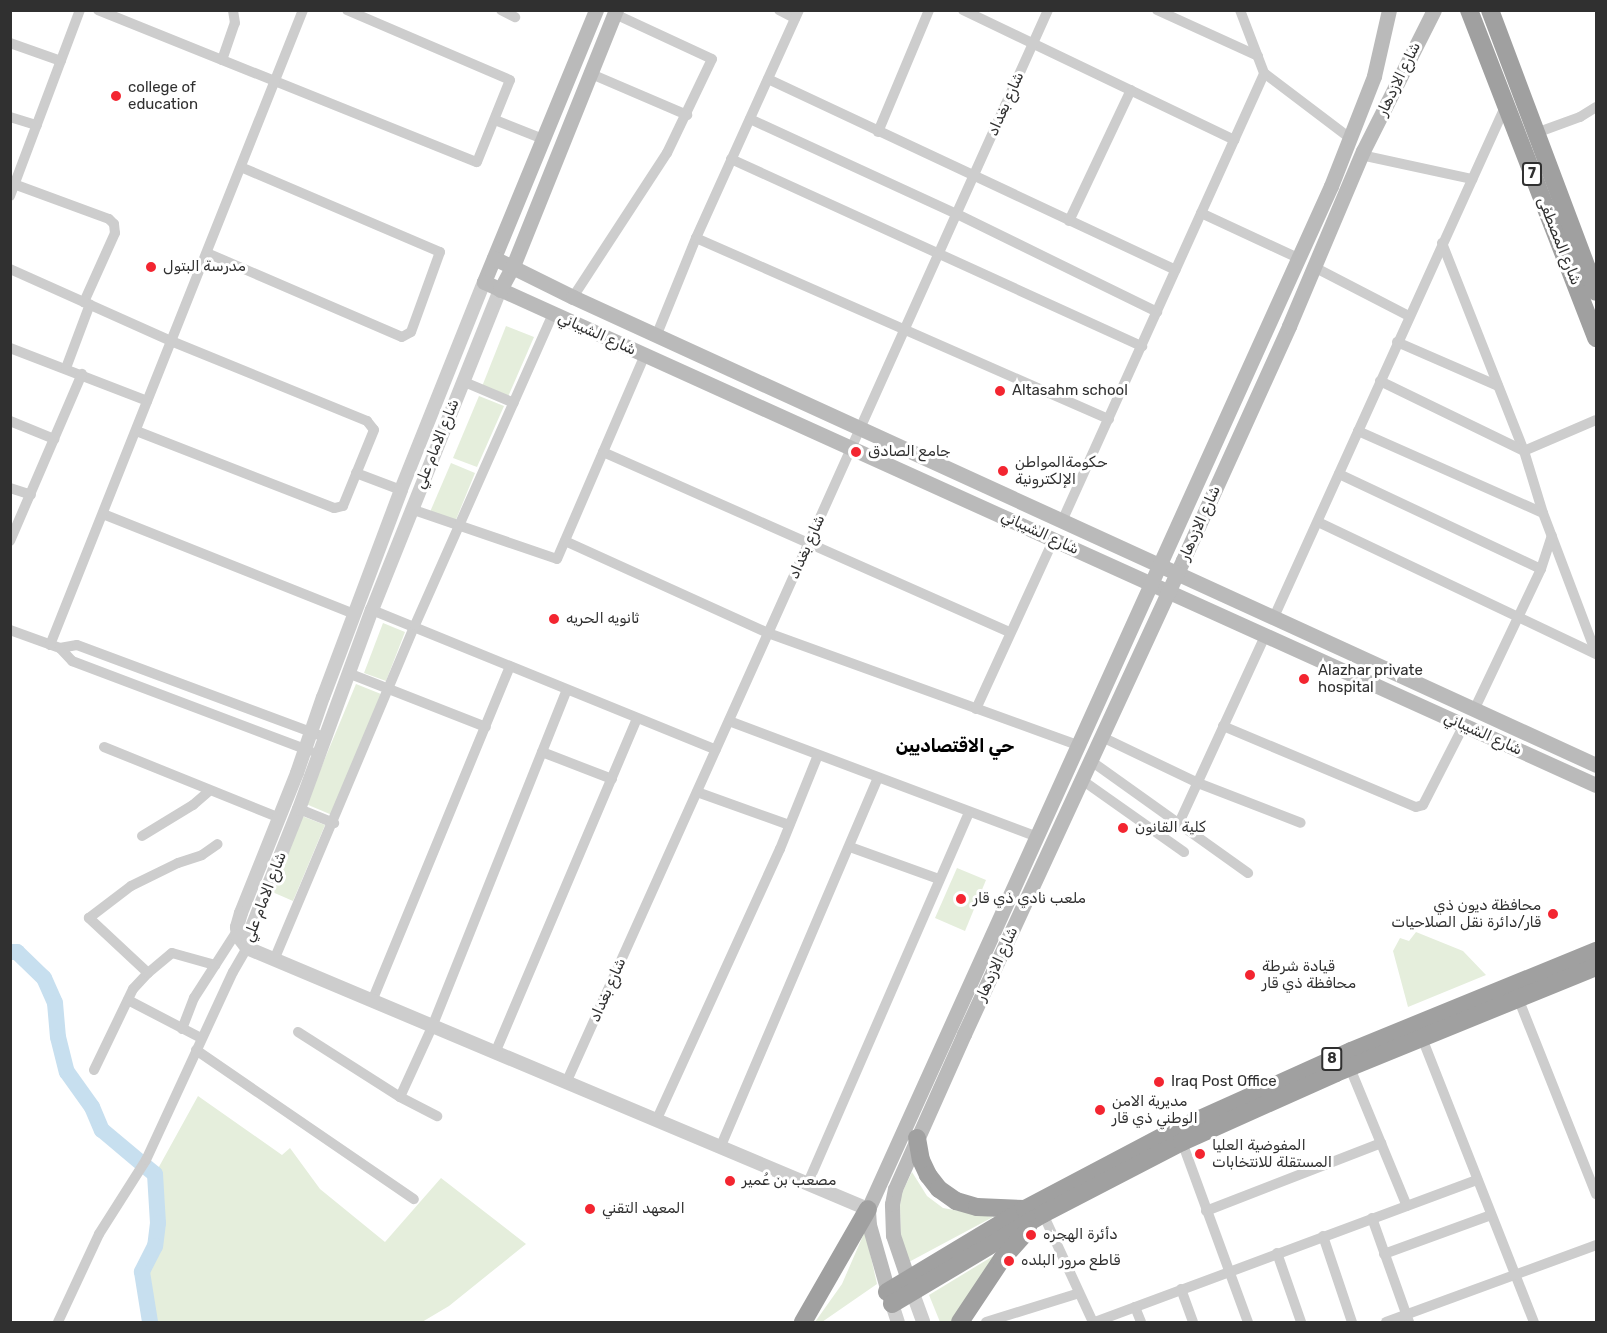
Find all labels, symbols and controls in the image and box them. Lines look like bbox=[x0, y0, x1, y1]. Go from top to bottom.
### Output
street label: شارع الازدهار bbox=[1373, 39, 1425, 119]
street label: شارع بغداد bbox=[984, 69, 1028, 139]
place label: college of education bbox=[128, 78, 198, 113]
marker: college of education bbox=[109, 89, 123, 103]
road number: 7 bbox=[1522, 163, 1543, 185]
street label: شارع المصطفى bbox=[1533, 194, 1585, 288]
place label: مدرسة البتول bbox=[163, 258, 246, 276]
marker: مدرسة البتول bbox=[144, 260, 158, 274]
street label: شارع الشيباني bbox=[555, 309, 639, 359]
place label: Altasahm school bbox=[1012, 382, 1128, 400]
marker: Altasahm school bbox=[993, 384, 1007, 398]
street label: شارع الامام علي bbox=[411, 397, 463, 491]
place label: جامع الصادق bbox=[868, 443, 951, 461]
marker: جامع الصادق bbox=[849, 445, 863, 459]
place label: حكومةالمواطن الإلكترونية bbox=[1015, 453, 1108, 488]
marker: حكومةالمواطن الإلكترونية bbox=[996, 464, 1010, 478]
street label: شارع الازدهار bbox=[1176, 483, 1224, 563]
street label: شارع الشيباني bbox=[998, 507, 1082, 559]
street label: شارع بغداد bbox=[785, 512, 829, 582]
place label: ثانويه الحريه bbox=[566, 610, 639, 628]
marker: ثانويه الحريه bbox=[547, 612, 561, 626]
place label: Alazhar private hospital bbox=[1318, 661, 1423, 696]
marker: Alazhar private hospital bbox=[1295, 670, 1313, 688]
street label: شارع الشيباني bbox=[1441, 709, 1525, 759]
district label: حي الاقتصاديين bbox=[896, 735, 1014, 757]
place label: كلية القانون bbox=[1135, 819, 1206, 837]
marker: كلية القانون bbox=[1116, 821, 1130, 835]
street label: شارع الامام علي bbox=[240, 849, 290, 945]
place label: ملعب نادي ذي قار bbox=[973, 890, 1086, 908]
marker: ملعب نادي ذي قار bbox=[954, 892, 968, 906]
place label: محافظة ديون ذي قار/دائرة نقل الصلاحيات bbox=[1391, 896, 1541, 931]
marker: محافظة ديون ذي قار/دائرة نقل الصلاحيات bbox=[1546, 907, 1560, 921]
street label: شارع الازدهار bbox=[972, 924, 1022, 1004]
street label: شارع بغداد bbox=[586, 955, 630, 1025]
place label: قيادة شرطة محافظة ذي قار bbox=[1262, 957, 1356, 992]
marker: قيادة شرطة محافظة ذي قار bbox=[1243, 968, 1257, 982]
road number: 8 bbox=[1320, 1048, 1344, 1070]
place label: Iraq Post Office bbox=[1171, 1073, 1277, 1091]
marker: Iraq Post Office bbox=[1152, 1075, 1166, 1089]
place label: مديرية الامن الوطني ذي قار bbox=[1112, 1092, 1198, 1127]
marker: مديرية الامن الوطني ذي قار bbox=[1093, 1103, 1107, 1117]
place label: المفوضية العليا المستقلة للانتخابات bbox=[1212, 1136, 1332, 1171]
marker: المفوضية العليا المستقلة للانتخابات bbox=[1193, 1147, 1207, 1161]
place label: مصعب بن عُمير bbox=[742, 1172, 836, 1190]
marker: مصعب بن عُمير bbox=[723, 1174, 737, 1188]
place label: المعهد التقني bbox=[602, 1200, 685, 1218]
marker: المعهد التقني bbox=[583, 1202, 597, 1216]
place label: دأئرة الهجره bbox=[1043, 1226, 1118, 1244]
marker: دأئرة الهجره bbox=[1024, 1228, 1038, 1242]
place label: قاطع مرور البلده bbox=[1021, 1252, 1120, 1270]
marker: قاطع مرور البلده bbox=[1002, 1254, 1016, 1268]

